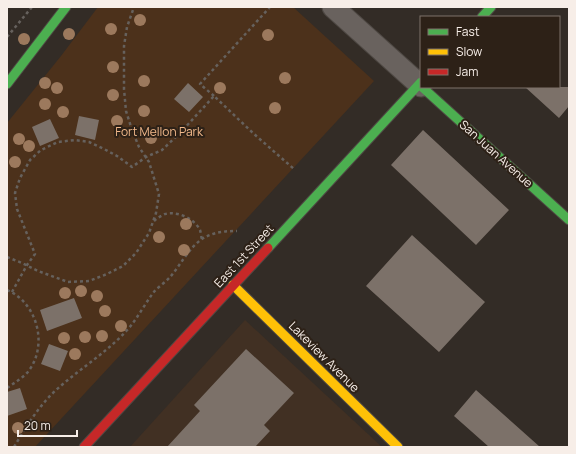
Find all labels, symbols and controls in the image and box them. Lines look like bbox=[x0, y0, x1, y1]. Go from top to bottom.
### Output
legend bbox=[420, 16, 560, 88]
text: Fast bbox=[456, 23, 480, 40]
text: Slow bbox=[456, 43, 482, 60]
text: Jam bbox=[456, 63, 478, 80]
street label: San Juan Avenue bbox=[456, 116, 537, 191]
park label: Fort Mellon Park bbox=[115, 123, 204, 140]
street label: East 1st Street bbox=[210, 220, 277, 291]
street label: Lakeview Avenue bbox=[285, 317, 364, 396]
scale bar bbox=[18, 412, 77, 438]
text: 20 m bbox=[24, 417, 51, 434]

